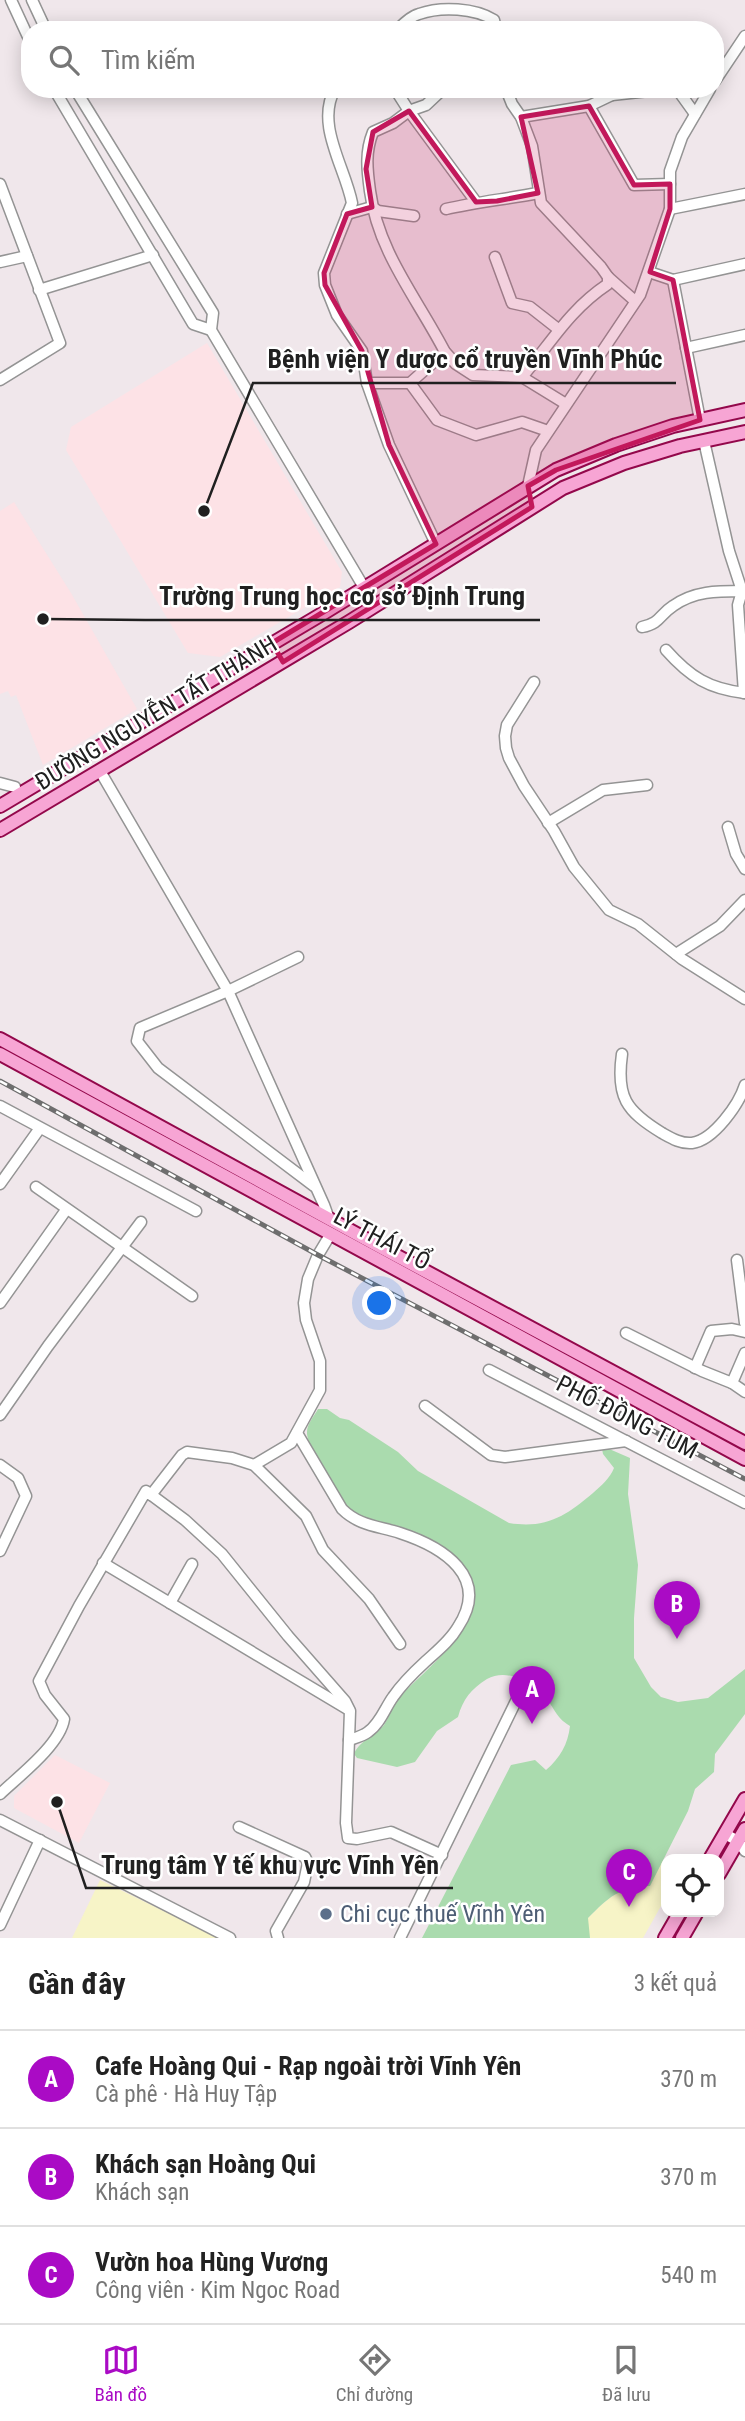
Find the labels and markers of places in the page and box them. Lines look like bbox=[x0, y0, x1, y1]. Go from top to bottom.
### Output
callout: Bệnh viện Y dược cổ truyền Vĩnh Phúc bbox=[253, 336, 676, 383]
callout: Trường Trung học cơ sở Định Trung bbox=[145, 573, 540, 620]
pin: B bbox=[654, 1581, 700, 1639]
pin: A bbox=[509, 1666, 555, 1724]
callout: Trung tâm Y tế khu vực Vĩnh Yên bbox=[86, 1841, 453, 1888]
pin: C bbox=[606, 1849, 652, 1907]
place label: Chi cục thuế Vĩnh Yên bbox=[340, 1900, 545, 1928]
marker: Chi cục thuế Vĩnh Yên bbox=[318, 1906, 334, 1922]

